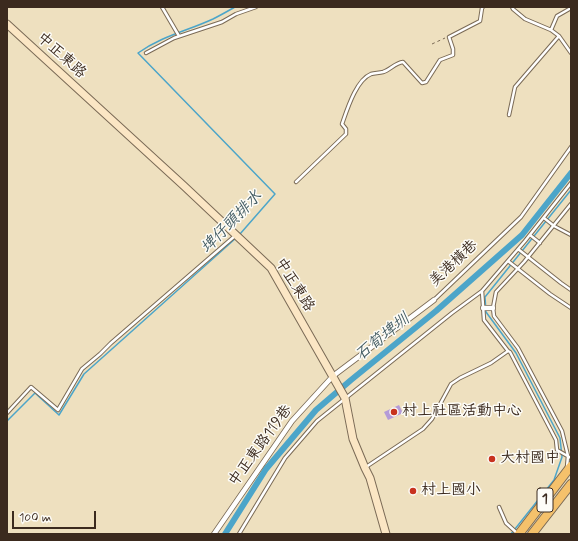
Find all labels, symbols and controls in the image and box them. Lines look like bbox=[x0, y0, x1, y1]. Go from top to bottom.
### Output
street label: 中正東路 bbox=[33, 29, 89, 83]
water label: 埤仔頭排水 bbox=[197, 188, 267, 258]
street label: 美港橫巷 bbox=[426, 237, 482, 291]
street label: 中正東路 bbox=[270, 255, 318, 315]
water label: 石筍埤圳 bbox=[352, 310, 414, 366]
street label: 中正東路119巷 bbox=[225, 402, 297, 490]
place label: 村上社區活動中心 bbox=[402, 403, 522, 421]
marker: 村上社區活動中心 bbox=[389, 407, 399, 417]
place label: 大村國中 bbox=[500, 450, 560, 468]
marker: 大村國中 bbox=[487, 454, 497, 464]
place label: 村上國小 bbox=[421, 482, 481, 500]
marker: 村上國小 bbox=[408, 486, 418, 496]
road number: 1 bbox=[537, 488, 553, 512]
scale bar bbox=[14, 503, 98, 529]
text: 100 m bbox=[19, 510, 51, 526]

